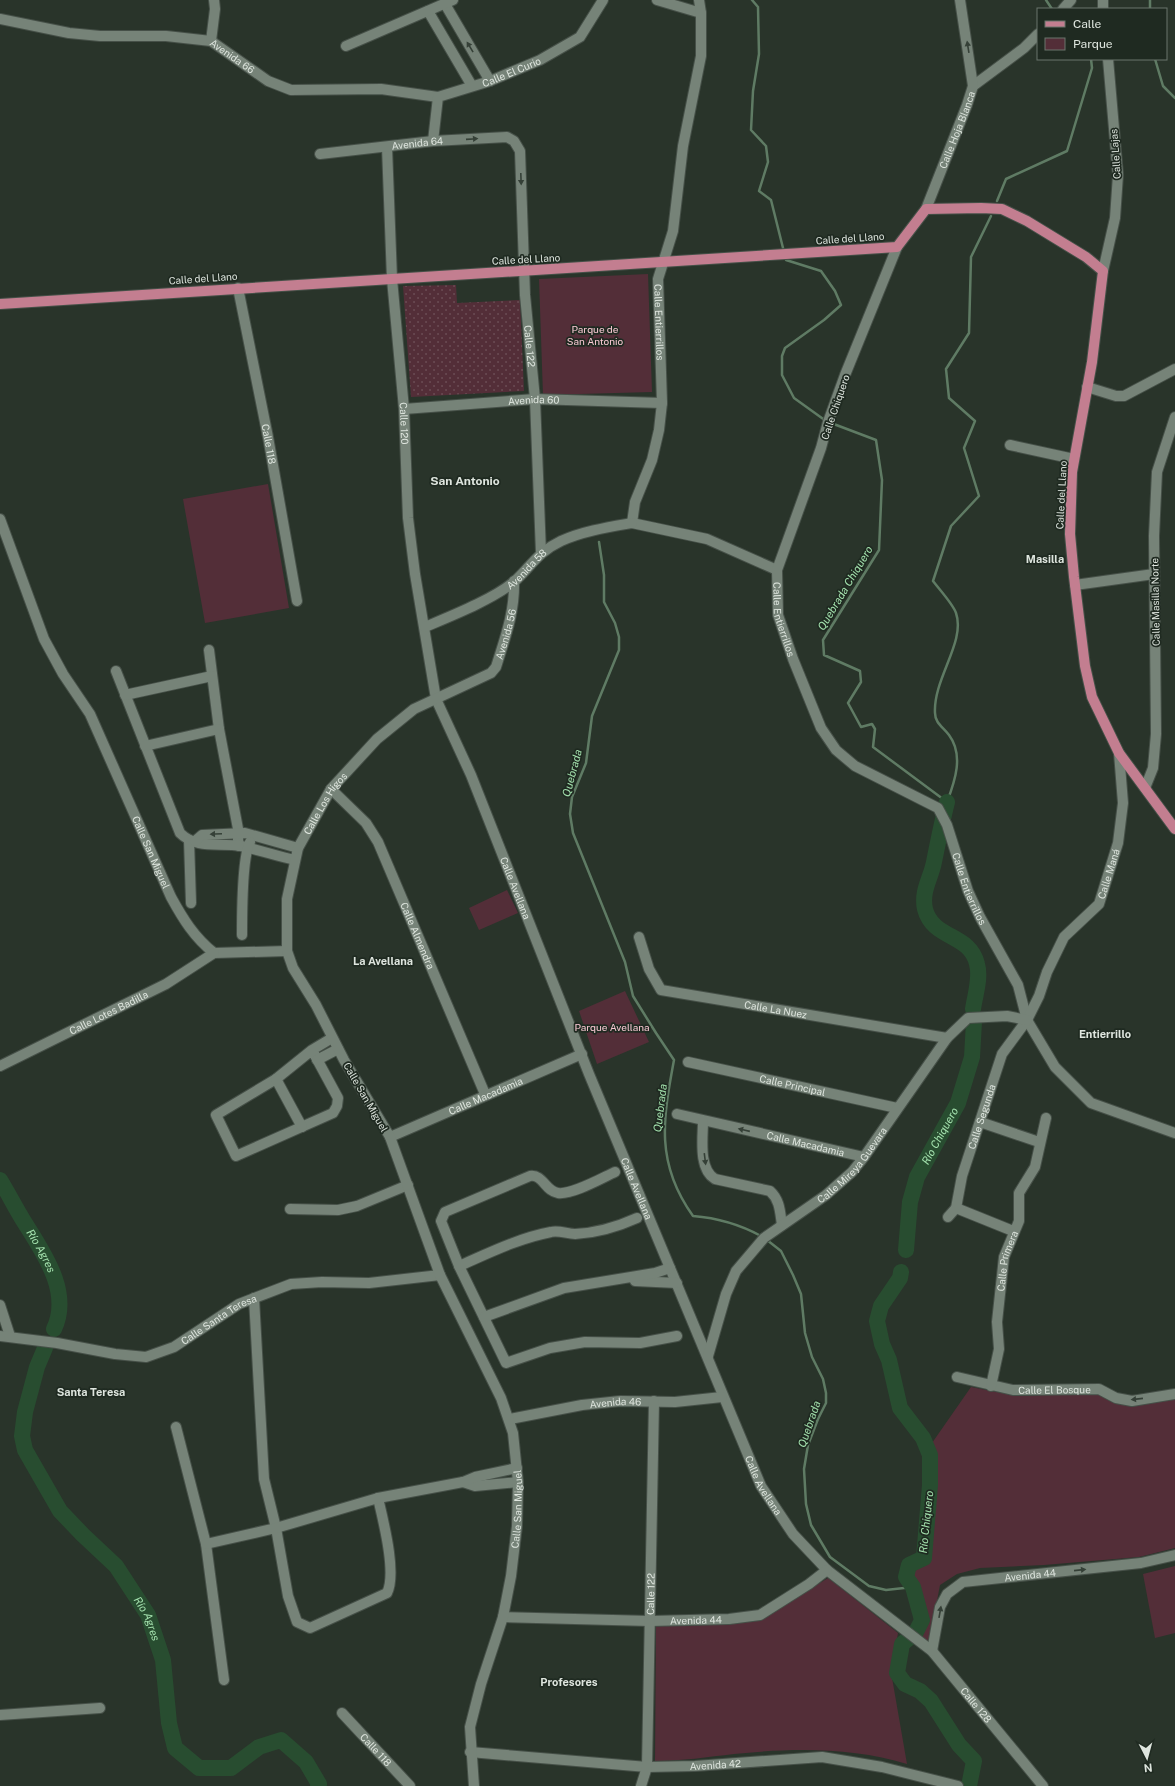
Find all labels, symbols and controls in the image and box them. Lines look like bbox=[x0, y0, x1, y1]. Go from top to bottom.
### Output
legend bbox=[1037, 8, 1167, 60]
text: Calle bbox=[1073, 17, 1102, 31]
street label: Avenida 66 bbox=[208, 36, 257, 76]
text: Parque bbox=[1073, 37, 1113, 51]
one-way arrow bbox=[467, 41, 474, 53]
one-way arrow bbox=[965, 41, 971, 53]
street label: Calle El Curio bbox=[481, 54, 543, 89]
street label: Calle Hoja Blanca bbox=[937, 90, 977, 170]
street label: Calle Lajas bbox=[1107, 128, 1123, 180]
street label: Avenida 64 bbox=[391, 134, 443, 152]
one-way arrow bbox=[466, 135, 478, 142]
one-way arrow bbox=[517, 173, 524, 185]
street label: Calle del Llano bbox=[815, 230, 885, 246]
street label: Calle del Llano bbox=[491, 251, 561, 267]
street label: Calle del Llano bbox=[168, 270, 238, 286]
street label: Calle Entierrillos bbox=[652, 284, 667, 361]
park label: Parque de San Antonio bbox=[567, 323, 624, 347]
street label: Calle 122 bbox=[522, 325, 538, 368]
street label: Calle Chiquero bbox=[818, 373, 852, 441]
street label: Avenida 60 bbox=[507, 393, 560, 407]
street label: Calle 120 bbox=[397, 402, 411, 445]
street label: Calle 118 bbox=[259, 423, 279, 465]
street label: Calle del Llano bbox=[1053, 460, 1069, 530]
district label: San Antonio bbox=[430, 474, 500, 488]
water label: Quebrada Chiquero bbox=[815, 544, 875, 632]
street label: Avenida 58 bbox=[504, 546, 549, 592]
district label: Masilla bbox=[1026, 553, 1064, 565]
street label: Calle Masilla Norte bbox=[1148, 558, 1162, 646]
street label: Calle Entierrillos bbox=[771, 582, 798, 658]
street label: Avenida 56 bbox=[493, 608, 518, 661]
water label: Quebrada bbox=[560, 748, 584, 798]
street label: Calle Los Higos bbox=[301, 770, 349, 837]
street label: Calle San Miguel bbox=[130, 814, 173, 890]
one-way arrow bbox=[210, 831, 222, 838]
street label: Calle Maná bbox=[1095, 847, 1122, 900]
street label: Calle Entierrillos bbox=[950, 851, 989, 927]
street label: Calle Avellana bbox=[498, 855, 533, 921]
street label: Calle Almendra bbox=[398, 900, 437, 971]
district label: La Avellana bbox=[353, 955, 413, 967]
street label: Calle Lotes Badilla bbox=[67, 988, 150, 1037]
street label: Calle La Nuez bbox=[743, 998, 808, 1020]
park label: Parque Avellana bbox=[574, 1021, 650, 1033]
district label: Entierrillo bbox=[1079, 1028, 1131, 1040]
street label: Calle San Miguel bbox=[341, 1060, 391, 1134]
street label: Calle Principal bbox=[758, 1072, 827, 1098]
street label: Calle Macadamia bbox=[447, 1074, 524, 1117]
water label: Quebrada bbox=[651, 1083, 669, 1133]
street label: Calle Segunda bbox=[965, 1083, 998, 1151]
water label: Río Chiquero bbox=[919, 1105, 960, 1167]
street label: Calle Mireya Guevara bbox=[815, 1125, 889, 1205]
one-way arrow bbox=[738, 1127, 750, 1133]
street label: Calle Macadamia bbox=[766, 1129, 846, 1158]
one-way arrow bbox=[701, 1153, 708, 1166]
street label: Calle Avellana bbox=[619, 1156, 655, 1221]
water label: Río Agres bbox=[24, 1227, 58, 1275]
street label: Calle Primera bbox=[994, 1229, 1020, 1292]
street label: Calle Santa Teresa bbox=[178, 1292, 258, 1347]
street label: Calle El Bosque bbox=[1018, 1383, 1091, 1396]
district label: Santa Teresa bbox=[57, 1386, 125, 1398]
street label: Avenida 46 bbox=[589, 1395, 641, 1410]
one-way arrow bbox=[1130, 1396, 1143, 1403]
water label: Quebrada bbox=[795, 1399, 823, 1449]
street label: Calle Avellana bbox=[743, 1454, 785, 1517]
street label: Calle San Miguel bbox=[508, 1469, 524, 1549]
water label: Río Chiquero bbox=[917, 1490, 935, 1554]
street label: Avenida 44 bbox=[1004, 1566, 1057, 1584]
one-way arrow bbox=[1074, 1566, 1087, 1573]
street label: Calle 122 bbox=[644, 1573, 657, 1615]
water label: Río Agres bbox=[132, 1594, 162, 1643]
one-way arrow bbox=[937, 1606, 943, 1618]
street label: Avenida 44 bbox=[670, 1613, 722, 1626]
district label: Profesores bbox=[540, 1676, 598, 1688]
street label: Calle 128 bbox=[958, 1685, 994, 1725]
street label: Calle 118 bbox=[358, 1731, 394, 1769]
north arrow bbox=[1127, 1738, 1167, 1778]
street label: Avenida 42 bbox=[689, 1757, 741, 1772]
text: N bbox=[1143, 1762, 1153, 1774]

